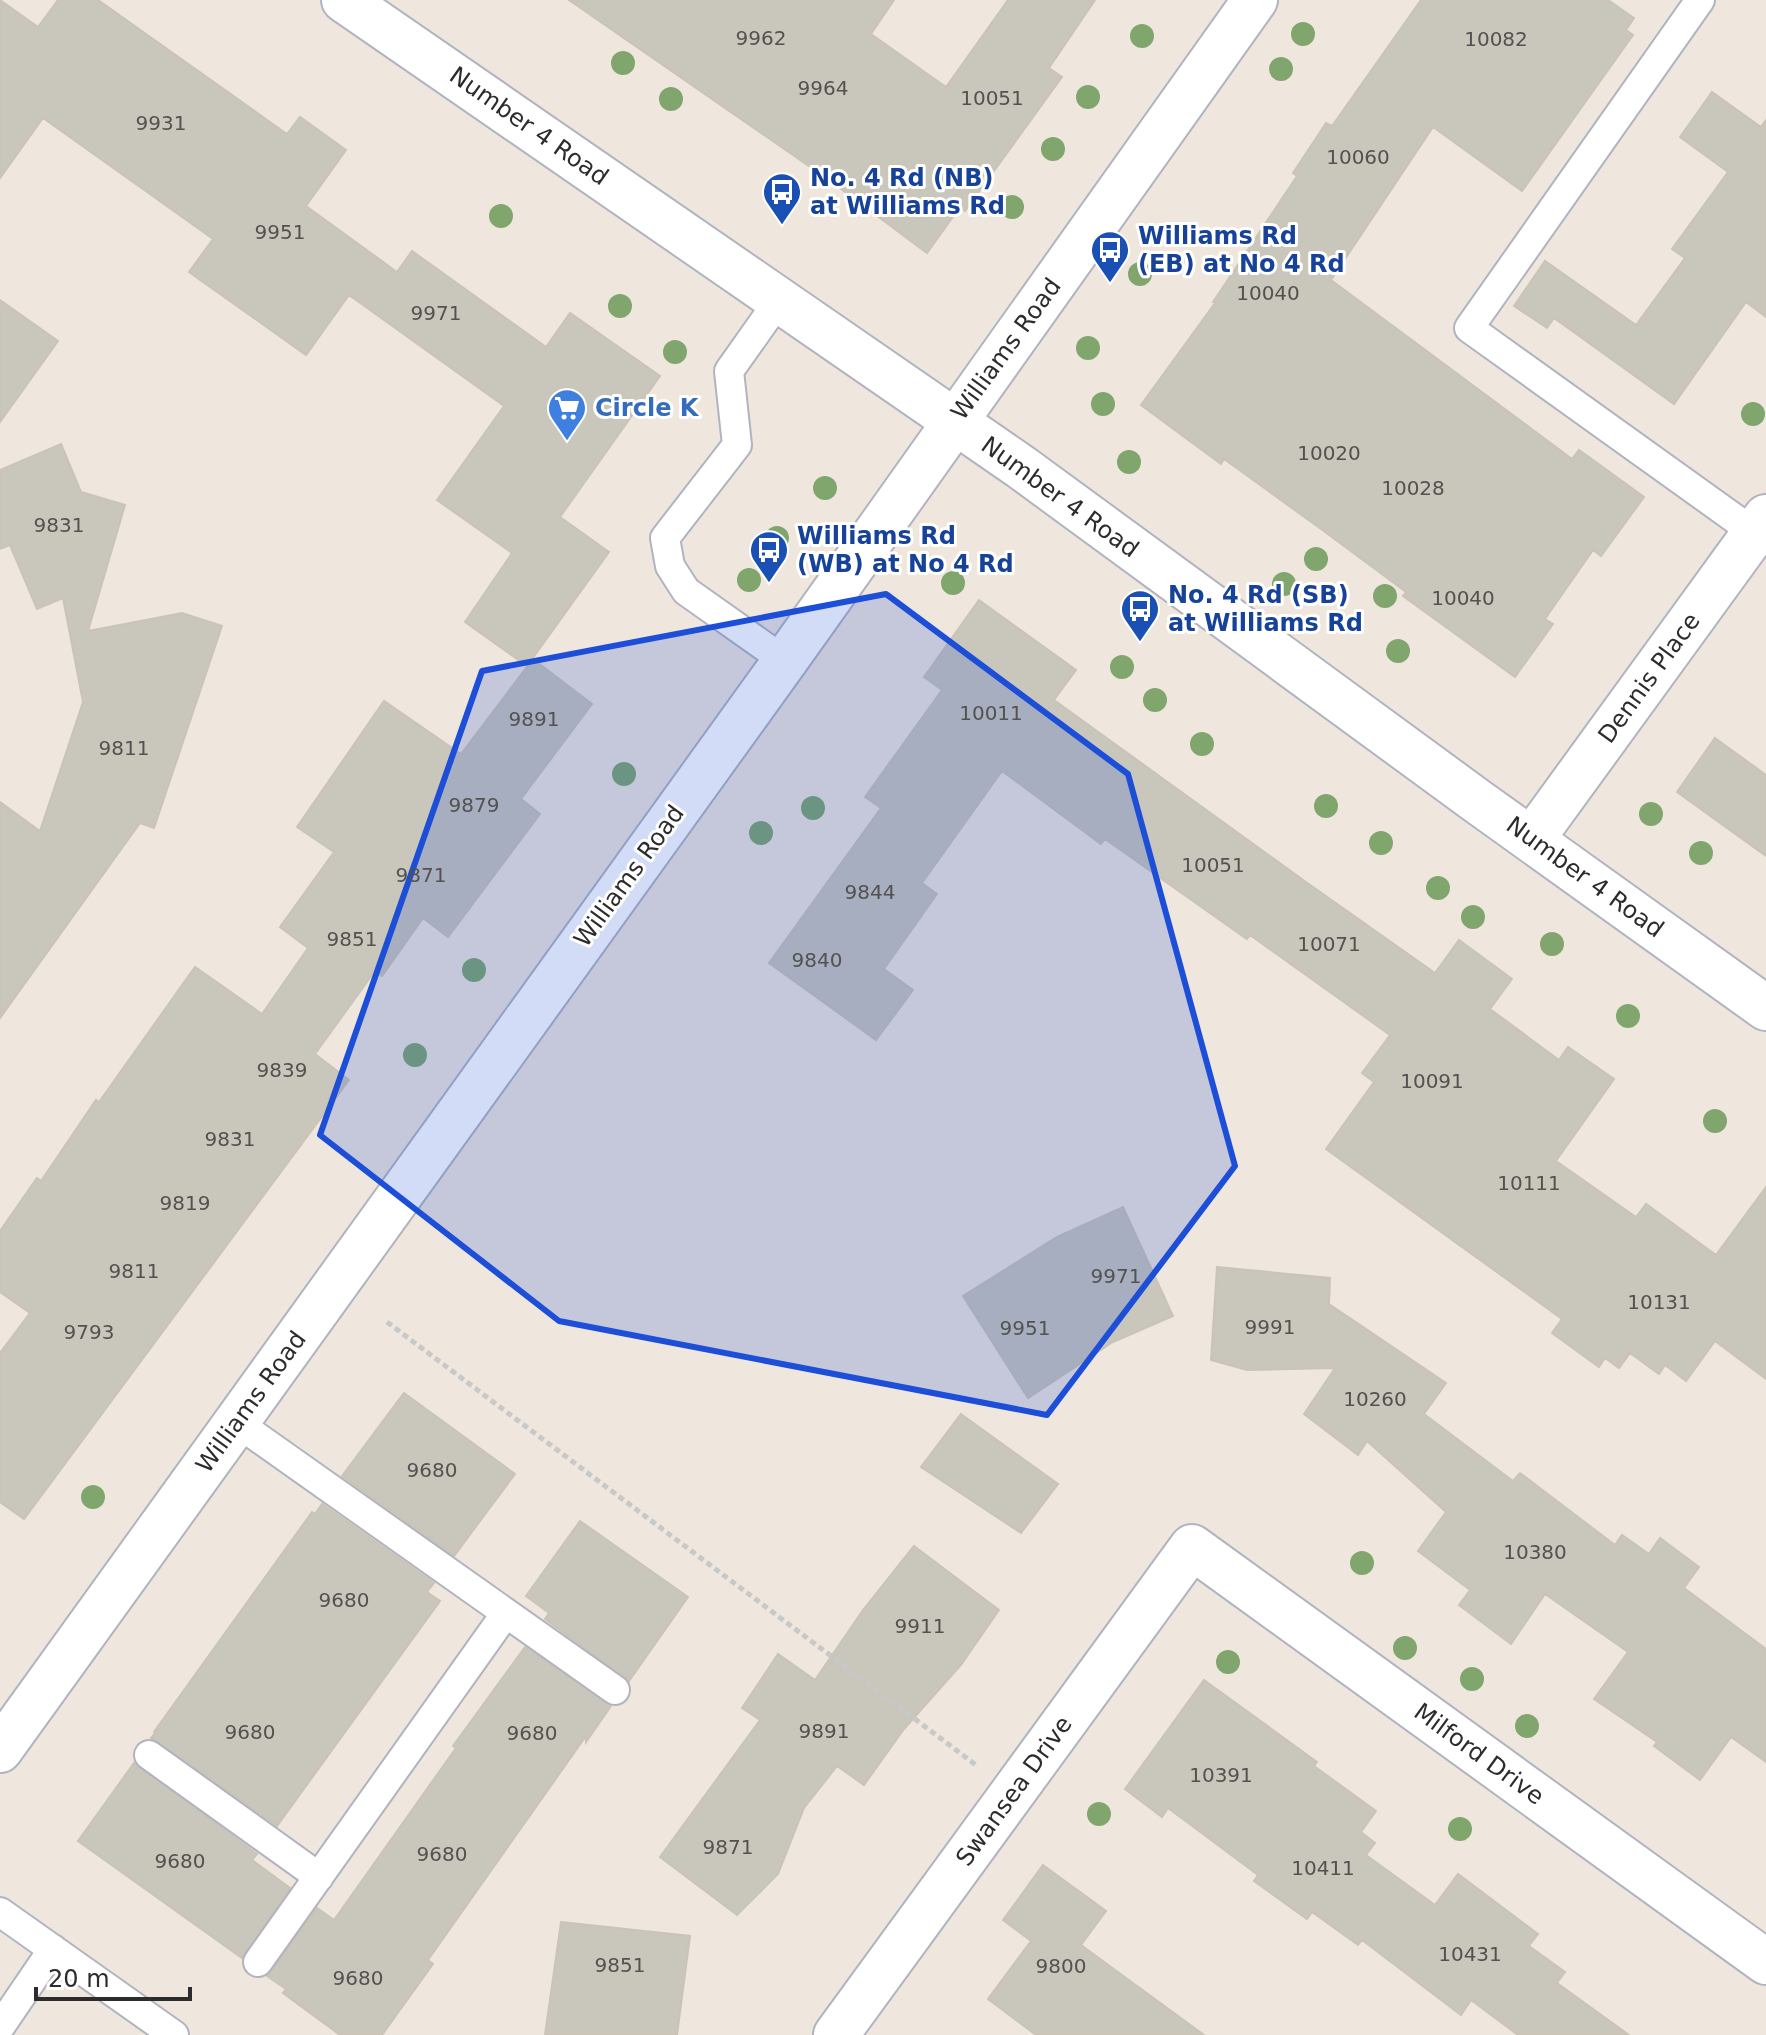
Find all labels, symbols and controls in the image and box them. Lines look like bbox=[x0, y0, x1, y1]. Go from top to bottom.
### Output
house number: 9962 bbox=[736, 26, 786, 50]
house number: 10082 bbox=[1464, 27, 1528, 51]
street label: Number 4 Road bbox=[444, 61, 614, 191]
house number: 9964 bbox=[798, 76, 848, 100]
house number: 10051 bbox=[960, 86, 1024, 110]
house number: 9931 bbox=[136, 111, 186, 135]
house number: 10060 bbox=[1326, 145, 1390, 169]
place label: No. 4 Rd (NB) at Williams Rd bbox=[810, 164, 1005, 220]
bus stop icon: No. 4 Rd (NB) at Williams Rd bbox=[761, 171, 803, 226]
house number: 9951 bbox=[255, 220, 305, 244]
place label: Williams Rd (EB) at No 4 Rd bbox=[1138, 222, 1345, 278]
bus stop icon: Williams Rd (EB) at No 4 Rd bbox=[1089, 229, 1131, 284]
street label: Williams Road bbox=[945, 273, 1067, 425]
house number: 10040 bbox=[1236, 281, 1300, 305]
house number: 9971 bbox=[411, 301, 461, 325]
supermarket icon: Circle K bbox=[546, 387, 588, 442]
place label: Circle K bbox=[595, 394, 700, 422]
street label: Number 4 Road bbox=[976, 431, 1144, 563]
house number: 10020 bbox=[1297, 441, 1361, 465]
house number: 10028 bbox=[1381, 476, 1445, 500]
house number: 9831 bbox=[34, 513, 84, 537]
place label: Williams Rd (WB) at No 4 Rd bbox=[797, 522, 1014, 578]
bus stop icon: Williams Rd (WB) at No 4 Rd bbox=[748, 529, 790, 584]
place label: No. 4 Rd (SB) at Williams Rd bbox=[1168, 581, 1363, 637]
house number: 10040 bbox=[1431, 586, 1495, 610]
bus stop icon: No. 4 Rd (SB) at Williams Rd bbox=[1119, 588, 1161, 643]
street label: Dennis Place bbox=[1592, 607, 1706, 749]
house number: 10011 bbox=[959, 701, 1023, 725]
house number: 9891 bbox=[509, 707, 559, 731]
house number: 9811 bbox=[99, 736, 149, 760]
house number: 9879 bbox=[449, 793, 499, 817]
street label: Williams Road bbox=[568, 800, 690, 952]
street label: Number 4 Road bbox=[1501, 811, 1669, 943]
house number: 10051 bbox=[1181, 853, 1245, 877]
house number: 9871 bbox=[396, 863, 446, 887]
house number: 9844 bbox=[845, 880, 895, 904]
house number: 9851 bbox=[327, 927, 377, 951]
house number: 10071 bbox=[1297, 932, 1361, 956]
house number: 9840 bbox=[792, 948, 842, 972]
house number: 9839 bbox=[257, 1058, 307, 1082]
house number: 10091 bbox=[1400, 1069, 1464, 1093]
house number: 9831 bbox=[205, 1127, 255, 1151]
house number: 10111 bbox=[1497, 1171, 1561, 1195]
house number: 9819 bbox=[160, 1191, 210, 1215]
house number: 9811 bbox=[109, 1259, 159, 1283]
house number: 9971 bbox=[1091, 1264, 1141, 1288]
house number: 10131 bbox=[1627, 1290, 1691, 1314]
house number: 9991 bbox=[1245, 1315, 1295, 1339]
house number: 9951 bbox=[1000, 1316, 1050, 1340]
house number: 9793 bbox=[64, 1320, 114, 1344]
street label: Williams Road bbox=[190, 1326, 312, 1478]
house number: 10260 bbox=[1343, 1387, 1407, 1411]
house number: 9680 bbox=[407, 1458, 457, 1482]
house number: 10380 bbox=[1503, 1540, 1567, 1564]
house number: 9680 bbox=[319, 1588, 369, 1612]
house number: 9911 bbox=[895, 1614, 945, 1638]
street label: Milford Drive bbox=[1409, 1698, 1549, 1810]
street label: Swansea Drive bbox=[950, 1711, 1078, 1871]
house number: 9891 bbox=[799, 1719, 849, 1743]
house number: 9680 bbox=[225, 1720, 275, 1744]
house number: 9680 bbox=[507, 1721, 557, 1745]
house number: 10391 bbox=[1189, 1763, 1253, 1787]
house number: 9871 bbox=[703, 1835, 753, 1859]
house number: 9680 bbox=[417, 1842, 467, 1866]
house number: 9680 bbox=[155, 1849, 205, 1873]
house number: 10411 bbox=[1291, 1856, 1355, 1880]
house number: 10431 bbox=[1438, 1942, 1502, 1966]
scale bar bbox=[36, 1951, 190, 2001]
house number: 9851 bbox=[595, 1953, 645, 1977]
house number: 9800 bbox=[1036, 1954, 1086, 1978]
text: 20 m bbox=[48, 1965, 110, 1993]
house number: 9680 bbox=[333, 1966, 383, 1990]

